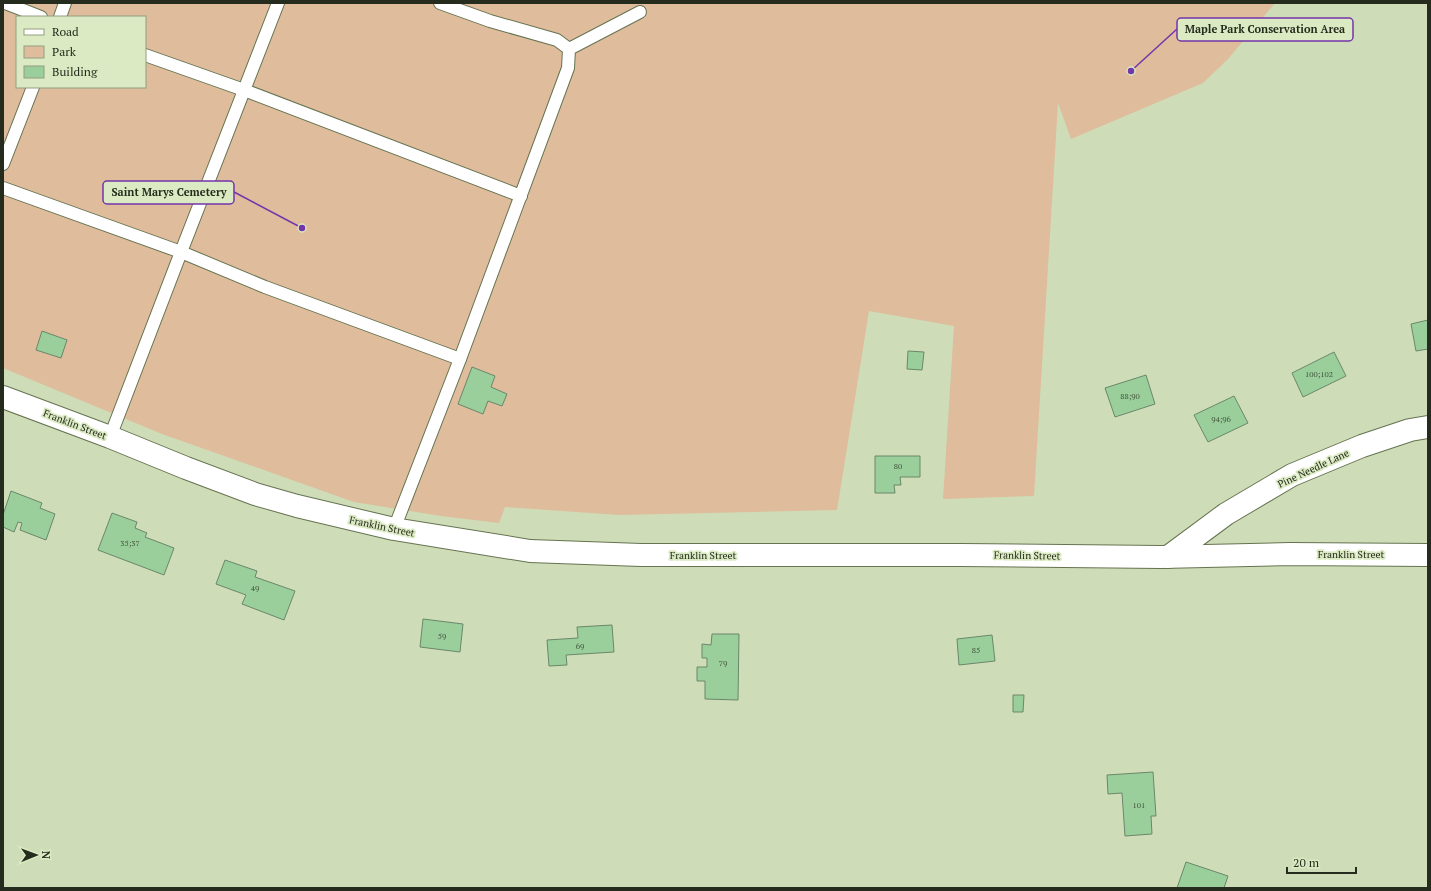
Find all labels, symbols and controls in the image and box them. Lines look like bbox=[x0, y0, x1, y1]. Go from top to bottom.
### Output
legend bbox=[16, 16, 146, 88]
callout: Maple Park Conservation Area bbox=[1177, 18, 1353, 41]
text: Maple Park Conservation Area bbox=[1185, 22, 1345, 36]
text: Road bbox=[52, 24, 79, 39]
text: Park bbox=[52, 44, 77, 59]
text: Building bbox=[52, 64, 98, 79]
callout: Saint Marys Cemetery bbox=[103, 181, 234, 204]
text: Saint Marys Cemetery bbox=[111, 185, 227, 199]
house number: 100;102 bbox=[1305, 369, 1333, 379]
house number: 88;90 bbox=[1120, 391, 1140, 401]
street label: Franklin Street bbox=[41, 406, 108, 443]
house number: 94;96 bbox=[1211, 414, 1232, 424]
street label: Pine Needle Lane bbox=[1275, 446, 1351, 491]
house number: 80 bbox=[894, 461, 902, 471]
street label: Franklin Street bbox=[348, 513, 416, 540]
house number: 35;37 bbox=[120, 538, 140, 548]
street label: Franklin Street bbox=[994, 548, 1061, 563]
street label: Franklin Street bbox=[1318, 548, 1385, 561]
street label: Franklin Street bbox=[670, 549, 737, 562]
house number: 49 bbox=[251, 583, 259, 593]
house number: 59 bbox=[438, 631, 446, 641]
house number: 69 bbox=[576, 641, 584, 651]
house number: 85 bbox=[972, 645, 980, 655]
house number: 79 bbox=[719, 658, 727, 668]
house number: 101 bbox=[1133, 800, 1145, 810]
north arrow bbox=[16, 835, 56, 875]
scale bar bbox=[1287, 849, 1356, 875]
text: N bbox=[39, 851, 53, 860]
text: 20 m bbox=[1293, 855, 1320, 870]

